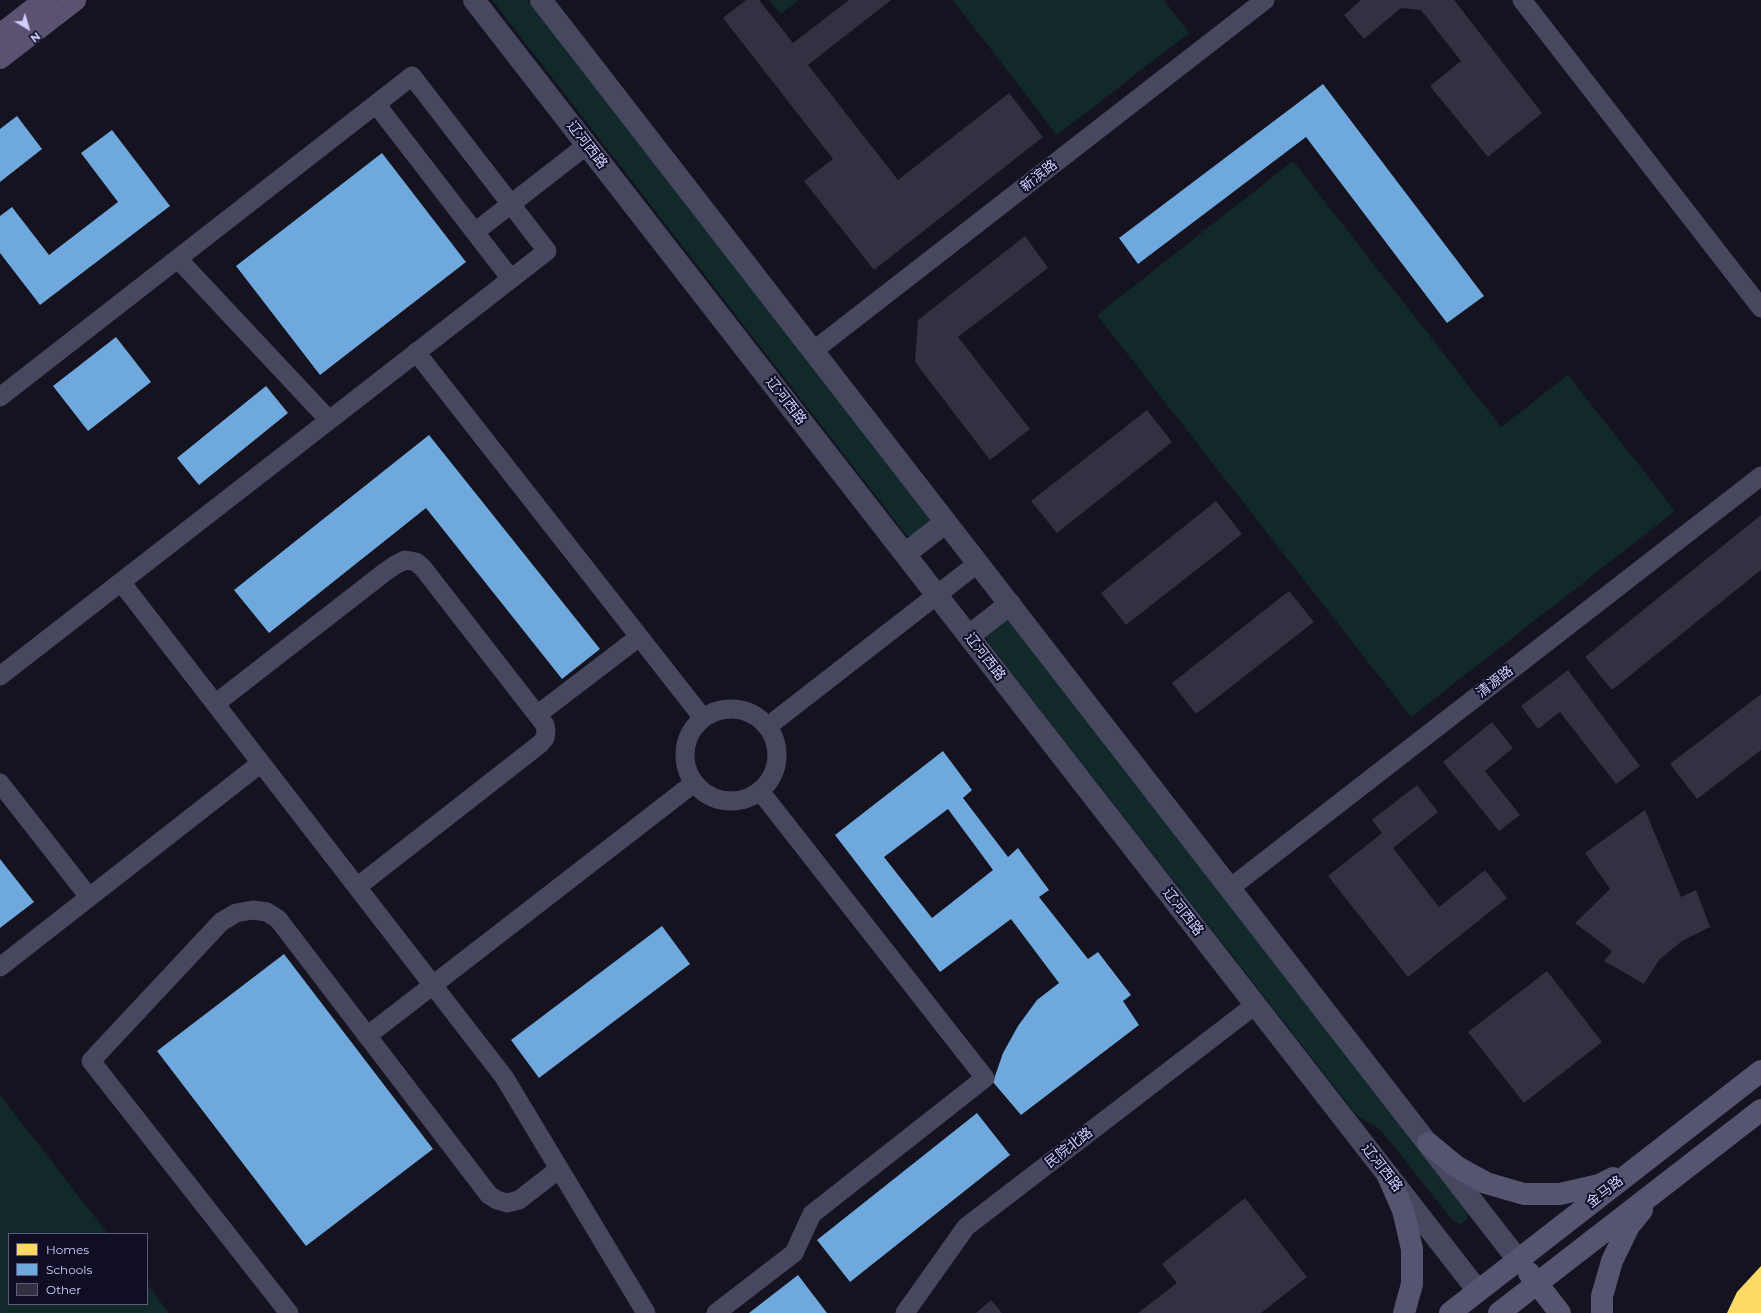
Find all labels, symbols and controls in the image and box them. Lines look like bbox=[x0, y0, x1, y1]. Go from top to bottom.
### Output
north arrow bbox=[8, 8, 48, 48]
text: N bbox=[28, 29, 43, 46]
street label: 辽河西路 bbox=[563, 118, 611, 172]
street label: 新滨路 bbox=[1017, 156, 1061, 196]
street label: 辽河西路 bbox=[762, 374, 810, 428]
street label: 辽河西路 bbox=[961, 630, 1009, 684]
street label: 清源路 bbox=[1473, 662, 1517, 702]
street label: 辽河西路 bbox=[1159, 885, 1207, 939]
street label: 民院北路 bbox=[1042, 1124, 1096, 1172]
street label: 辽河西路 bbox=[1358, 1141, 1406, 1195]
street label: 金马路 bbox=[1583, 1172, 1627, 1212]
legend bbox=[8, 1233, 148, 1305]
text: Homes bbox=[46, 1242, 89, 1257]
text: Schools bbox=[46, 1262, 92, 1277]
text: Other bbox=[46, 1282, 81, 1297]

